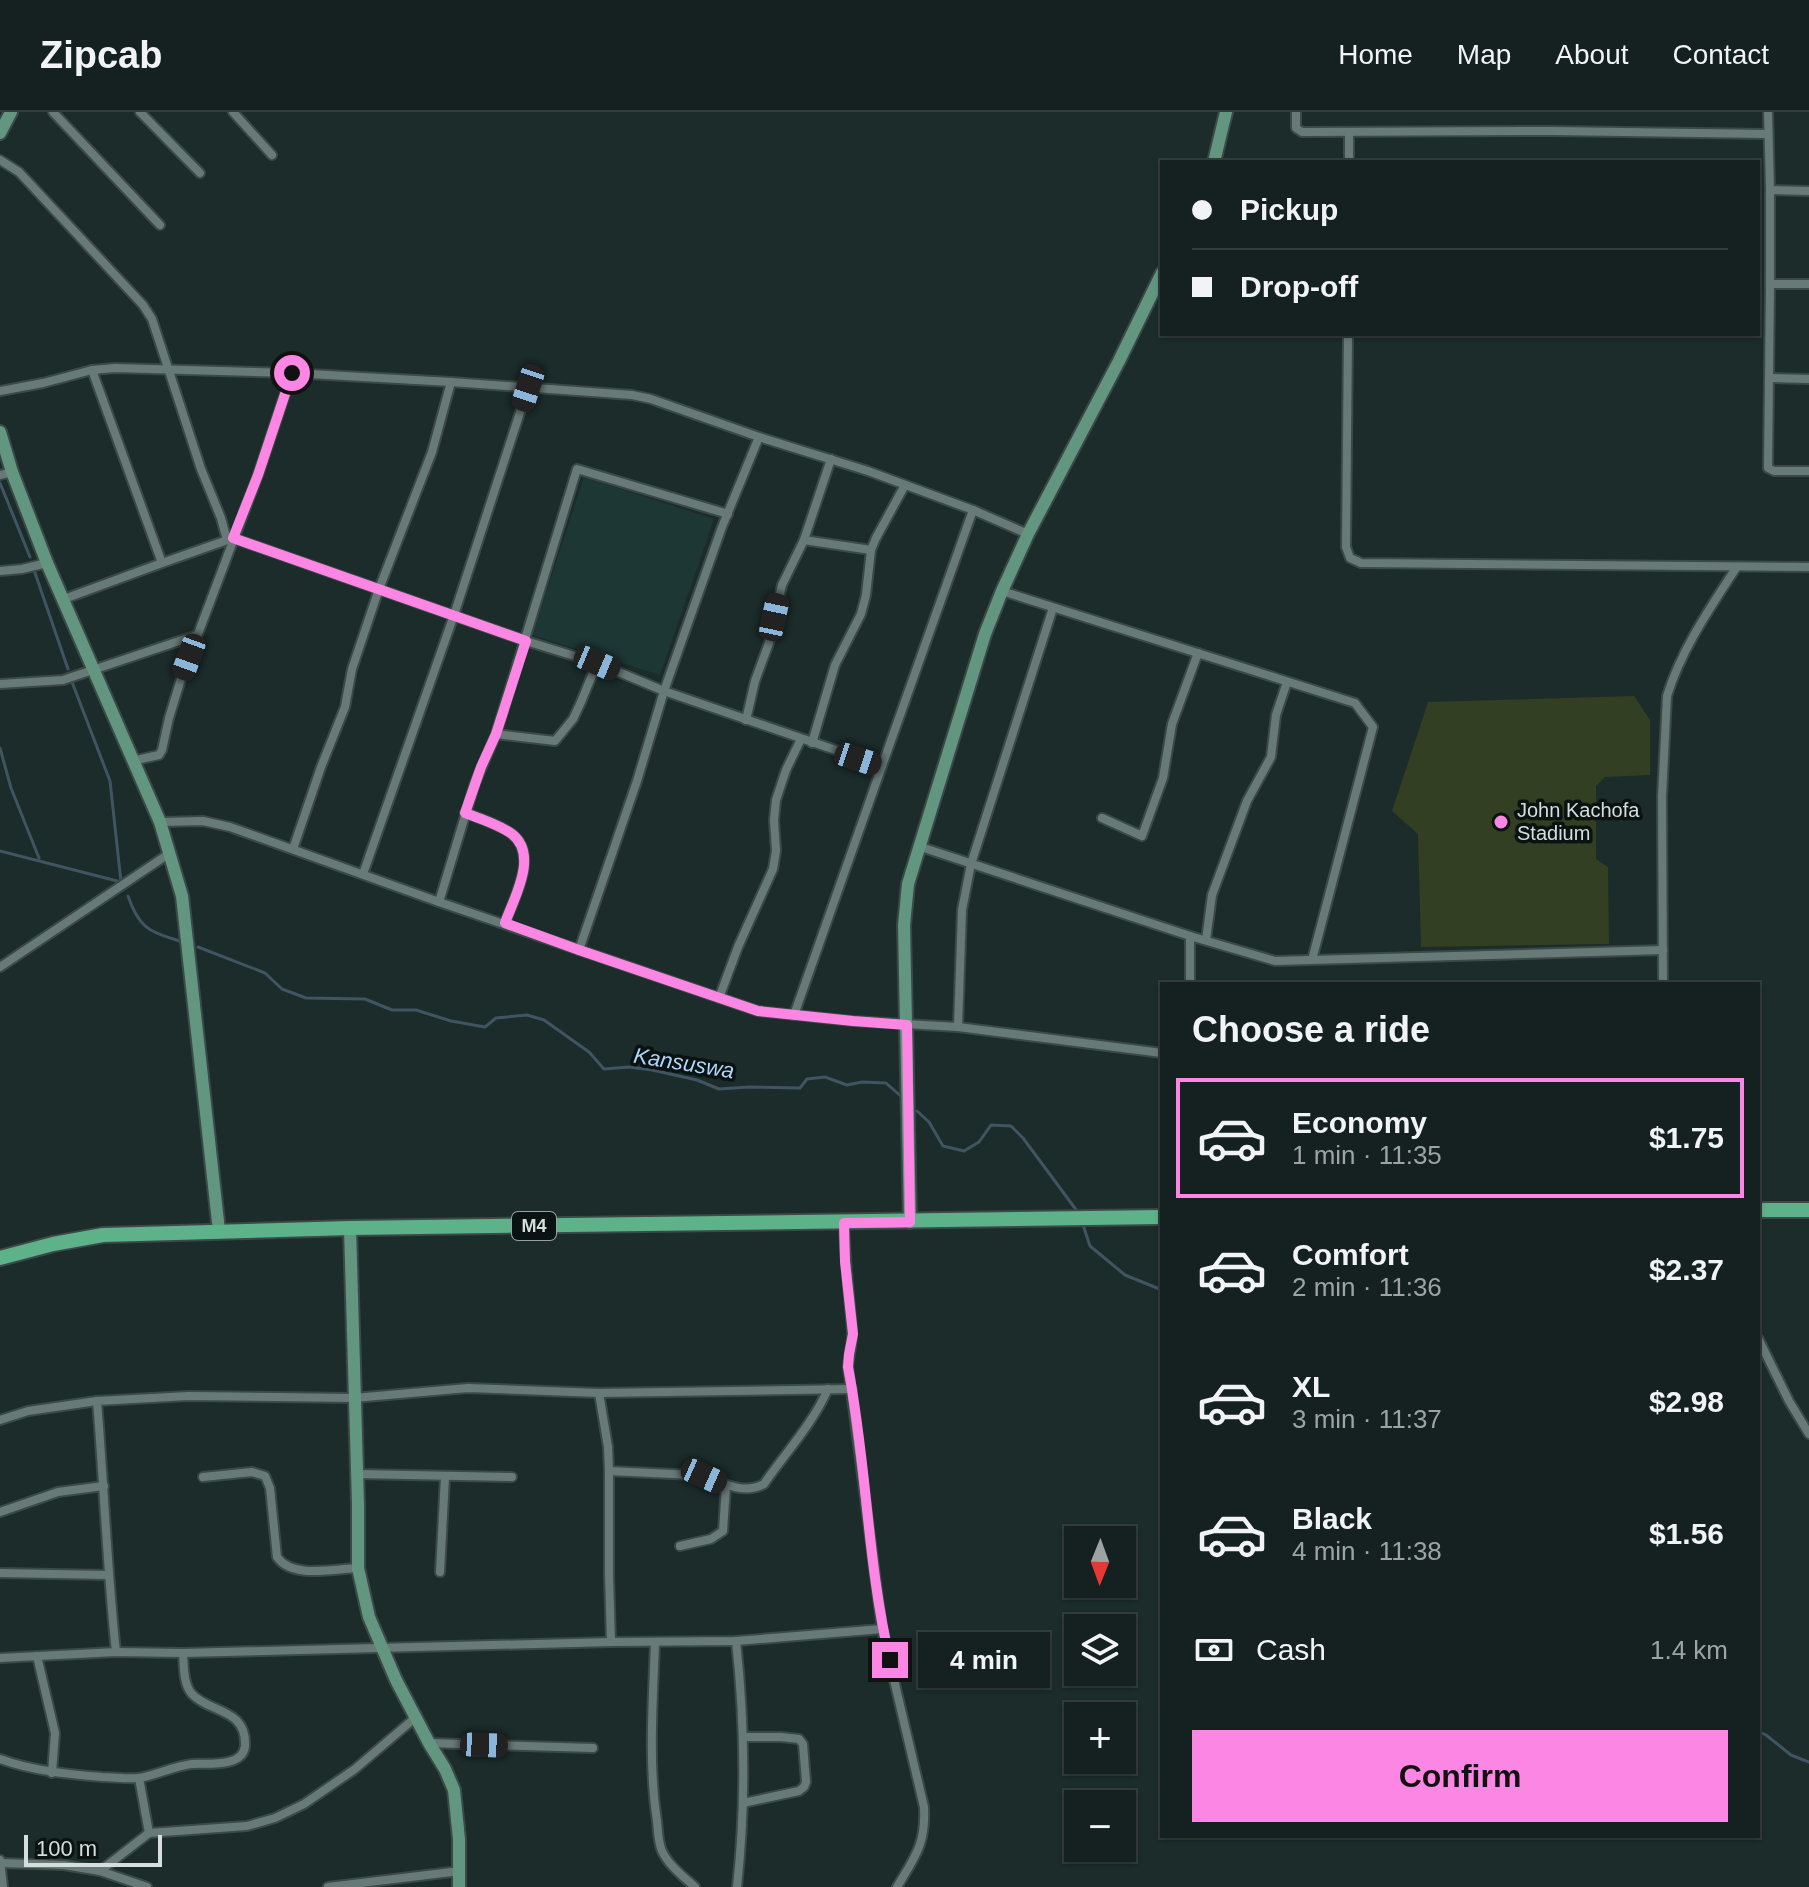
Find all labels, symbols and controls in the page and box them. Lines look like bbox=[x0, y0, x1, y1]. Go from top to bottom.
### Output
text: Zipcab bbox=[40, 34, 162, 76]
text: Home bbox=[1338, 39, 1413, 70]
text: Map bbox=[1457, 39, 1511, 70]
text: About bbox=[1555, 39, 1629, 70]
text: Contact bbox=[1673, 39, 1769, 70]
text: Pickup bbox=[1240, 193, 1338, 226]
text: Drop-off bbox=[1240, 270, 1358, 303]
route start bbox=[274, 355, 310, 391]
car bbox=[509, 361, 547, 415]
car bbox=[757, 591, 791, 643]
car bbox=[170, 630, 208, 684]
car bbox=[570, 643, 624, 683]
car bbox=[831, 740, 885, 778]
place label: John Kachofa Stadium bbox=[1517, 799, 1640, 844]
marker: John Kachofa Stadium bbox=[1492, 813, 1510, 831]
text: Choose a ride bbox=[1192, 1009, 1430, 1050]
water label: Kansuswa bbox=[632, 1043, 736, 1083]
icon: car bbox=[1196, 1102, 1268, 1174]
text: Economy bbox=[1292, 1106, 1427, 1139]
text: $1.75 bbox=[1649, 1121, 1724, 1154]
text: 1 min · 11:35 bbox=[1292, 1140, 1442, 1170]
road number: M4 bbox=[512, 1212, 556, 1240]
icon: car bbox=[1196, 1234, 1268, 1306]
text: Comfort bbox=[1292, 1238, 1409, 1271]
text: $2.37 bbox=[1649, 1253, 1724, 1286]
text: 2 min · 11:36 bbox=[1292, 1272, 1442, 1302]
icon: car bbox=[1196, 1366, 1268, 1438]
text: XL bbox=[1292, 1370, 1330, 1403]
text: $2.98 bbox=[1649, 1385, 1724, 1418]
text: 3 min · 11:37 bbox=[1292, 1404, 1442, 1434]
car bbox=[677, 1455, 731, 1497]
icon: car bbox=[1196, 1498, 1268, 1570]
text: Black bbox=[1292, 1502, 1372, 1535]
text: $1.56 bbox=[1649, 1517, 1724, 1550]
north arrow bbox=[1064, 1526, 1136, 1598]
map controls bbox=[1064, 1526, 1136, 1862]
text: 4 min · 11:38 bbox=[1292, 1536, 1442, 1566]
button: layers bbox=[1064, 1614, 1136, 1686]
icon: cash bbox=[1192, 1628, 1236, 1672]
callout: 4 min bbox=[918, 1632, 1050, 1688]
text: Cash bbox=[1256, 1633, 1326, 1666]
text: 1.4 km bbox=[1650, 1635, 1728, 1665]
route end bbox=[872, 1642, 908, 1678]
text: 4 min bbox=[950, 1645, 1018, 1675]
button: + bbox=[1064, 1702, 1136, 1774]
button: Confirm bbox=[1192, 1730, 1728, 1822]
car bbox=[460, 1732, 508, 1758]
button: − bbox=[1064, 1790, 1136, 1862]
scale bar bbox=[24, 1831, 162, 1867]
text: 100 m bbox=[36, 1836, 97, 1861]

